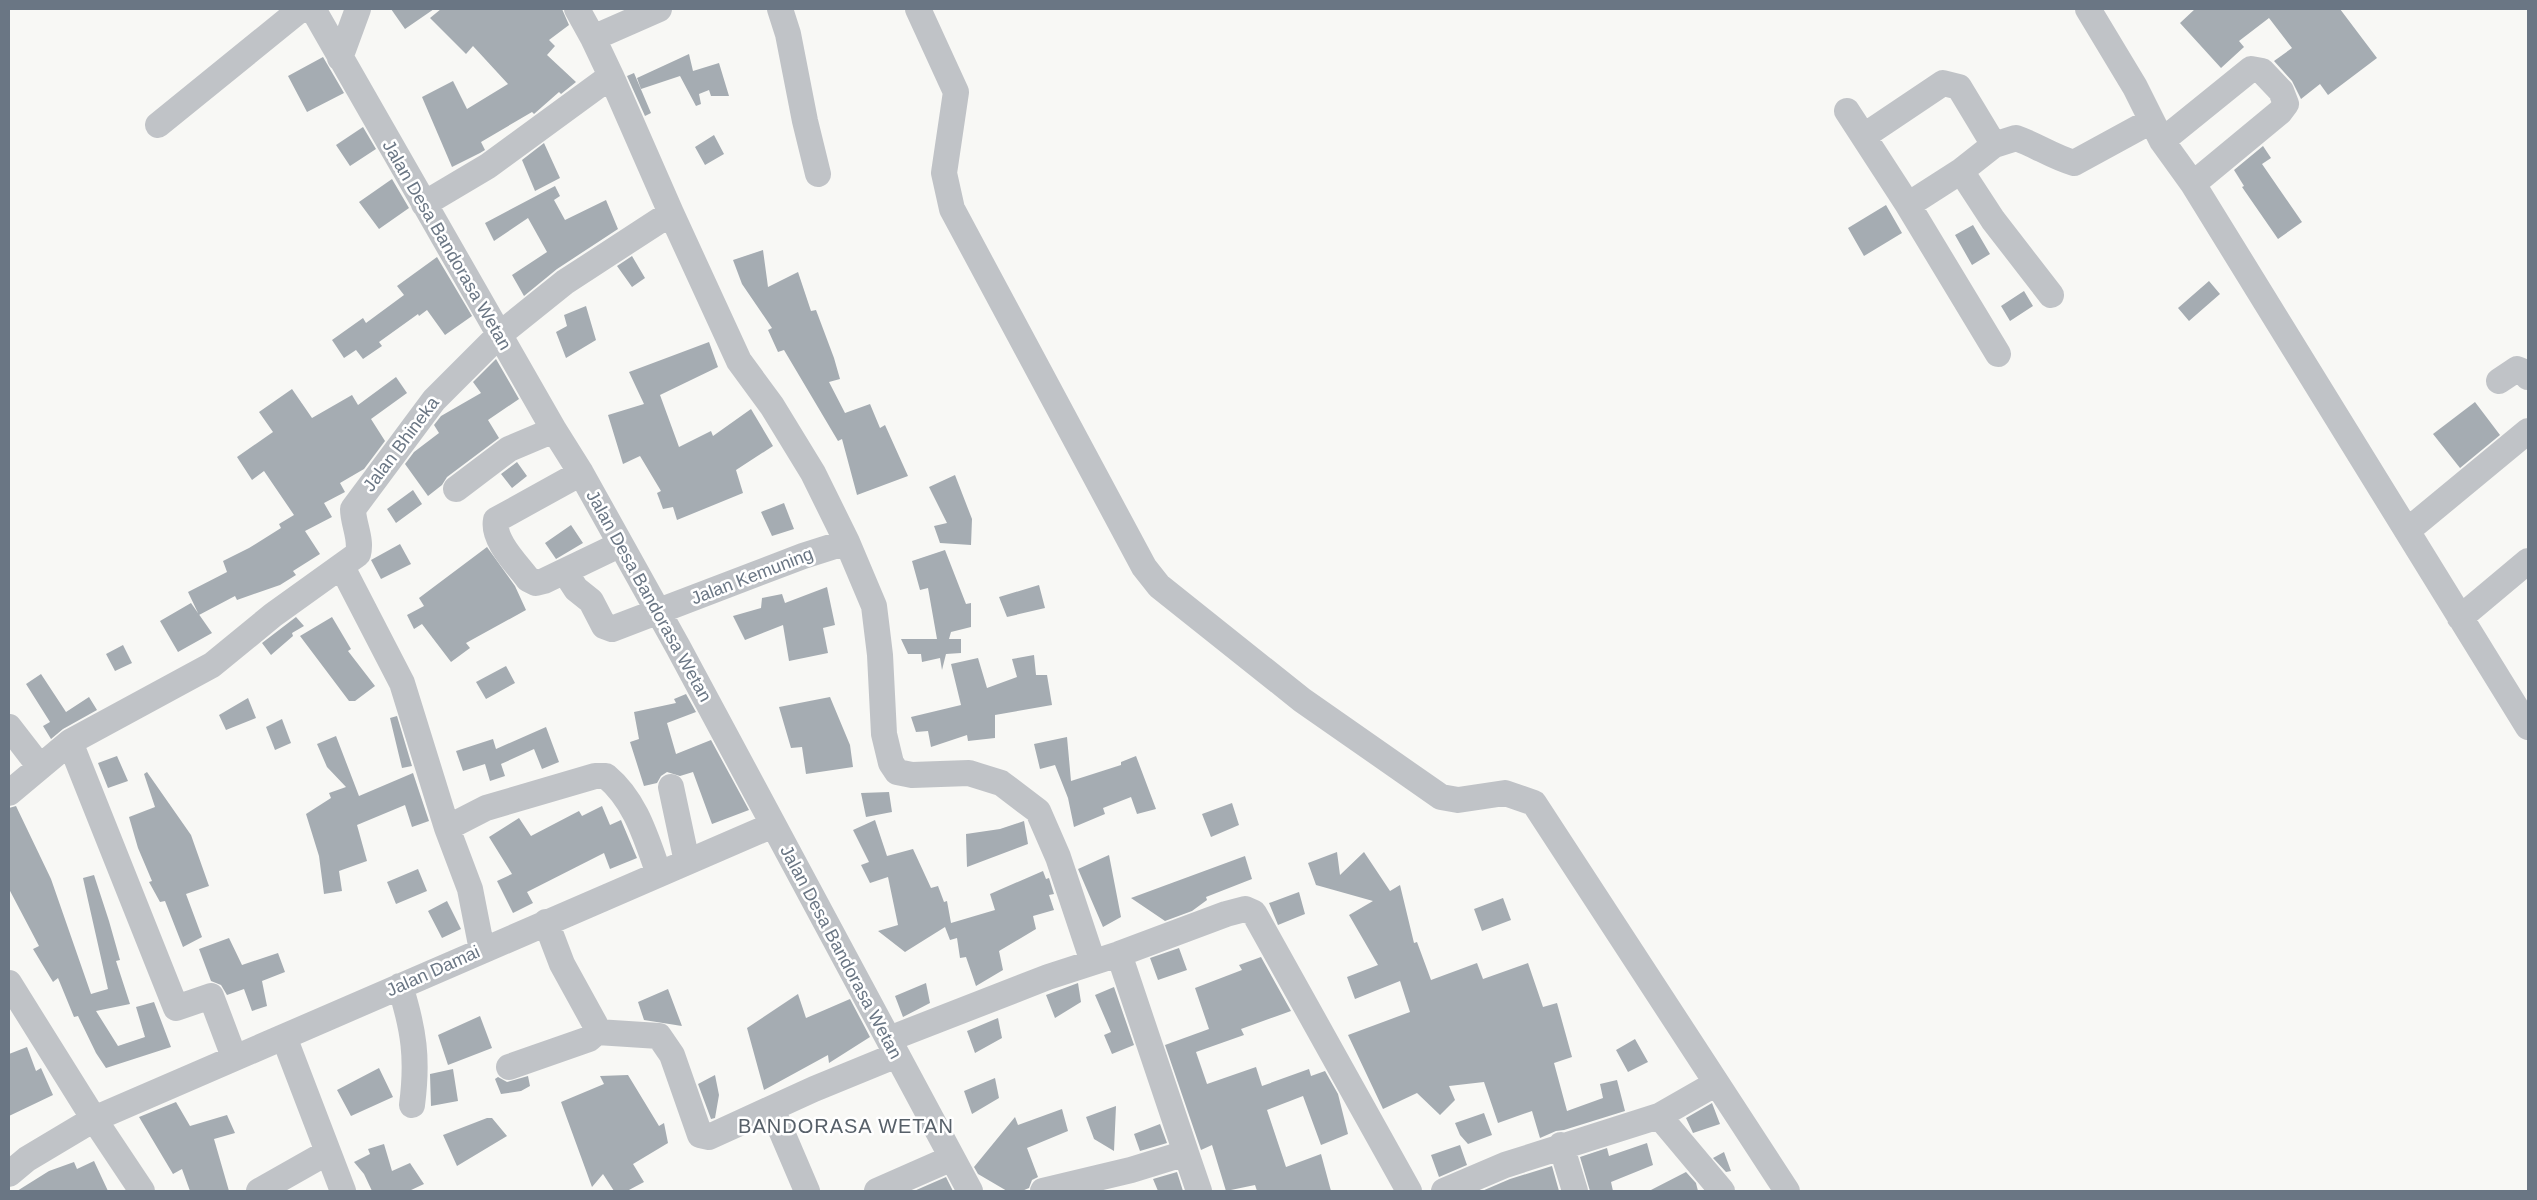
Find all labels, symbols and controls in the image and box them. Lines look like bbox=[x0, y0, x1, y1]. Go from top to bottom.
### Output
street label: Jalan Desa Bandorasa Wetan bbox=[379, 137, 515, 353]
street label: Jalan Bhineka bbox=[359, 392, 444, 495]
street label: Jalan Desa Bandorasa Wetan bbox=[582, 487, 716, 705]
street label: Jalan Kemuning bbox=[688, 544, 816, 608]
street label: Jalan Desa Bandorasa Wetan bbox=[776, 842, 906, 1062]
street label: Jalan Damai bbox=[383, 942, 483, 1000]
district label: BANDORASA WETAN bbox=[738, 1115, 954, 1137]

